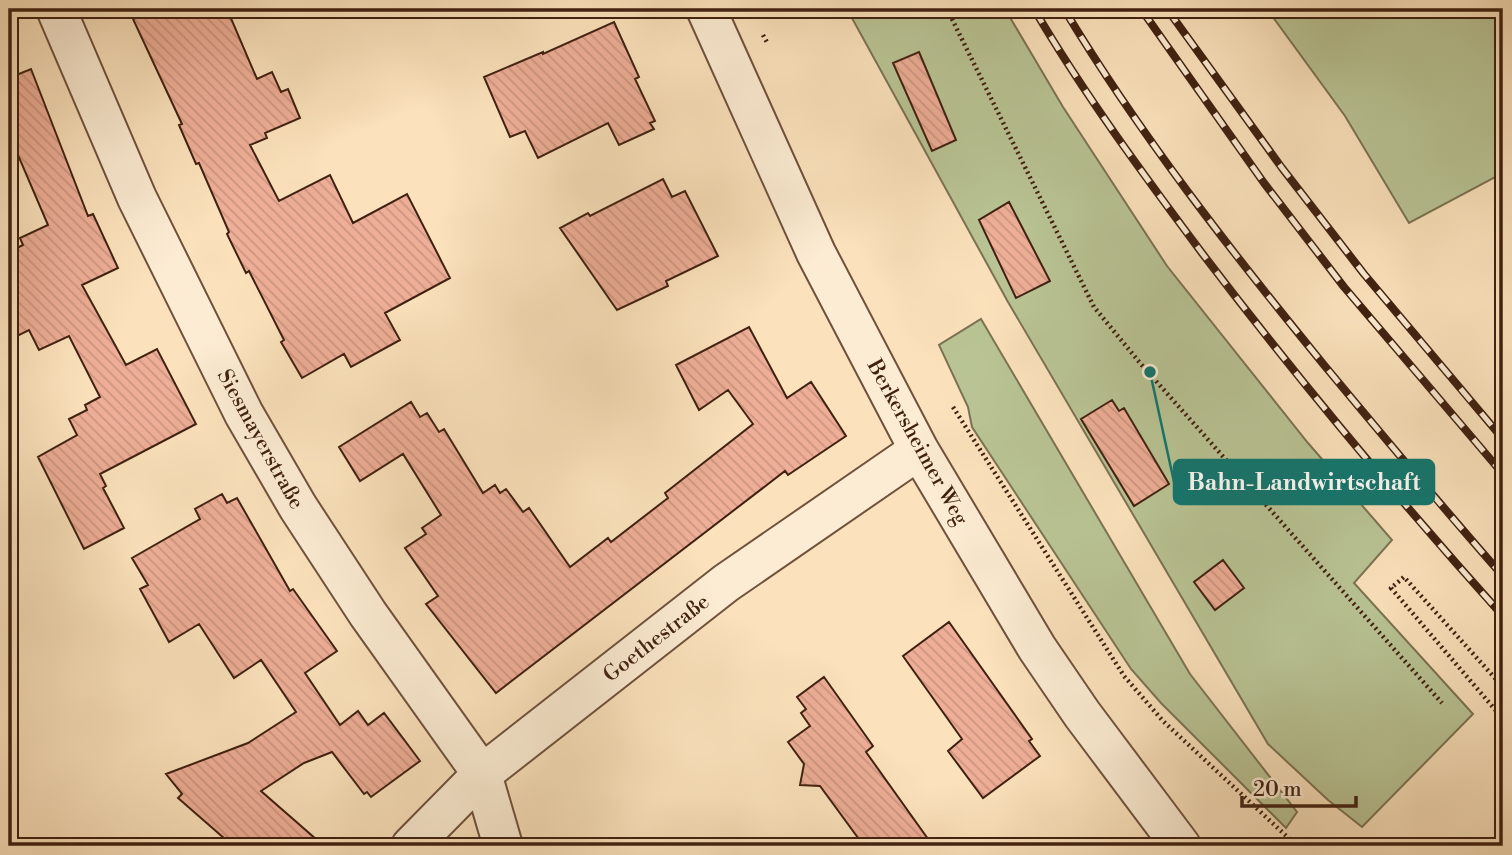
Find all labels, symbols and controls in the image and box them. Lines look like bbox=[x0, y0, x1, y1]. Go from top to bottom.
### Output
street label: Berkersheimer Weg bbox=[860, 354, 974, 530]
street label: Siesmayerstraße bbox=[211, 365, 309, 514]
callout: Bahn-Landwirtschaft bbox=[1174, 460, 1434, 504]
text: Bahn-Landwirtschaft bbox=[1188, 469, 1421, 497]
street label: Goethestraße bbox=[598, 589, 715, 688]
scale bar bbox=[1242, 764, 1356, 808]
text: 20 m bbox=[1253, 777, 1302, 803]

